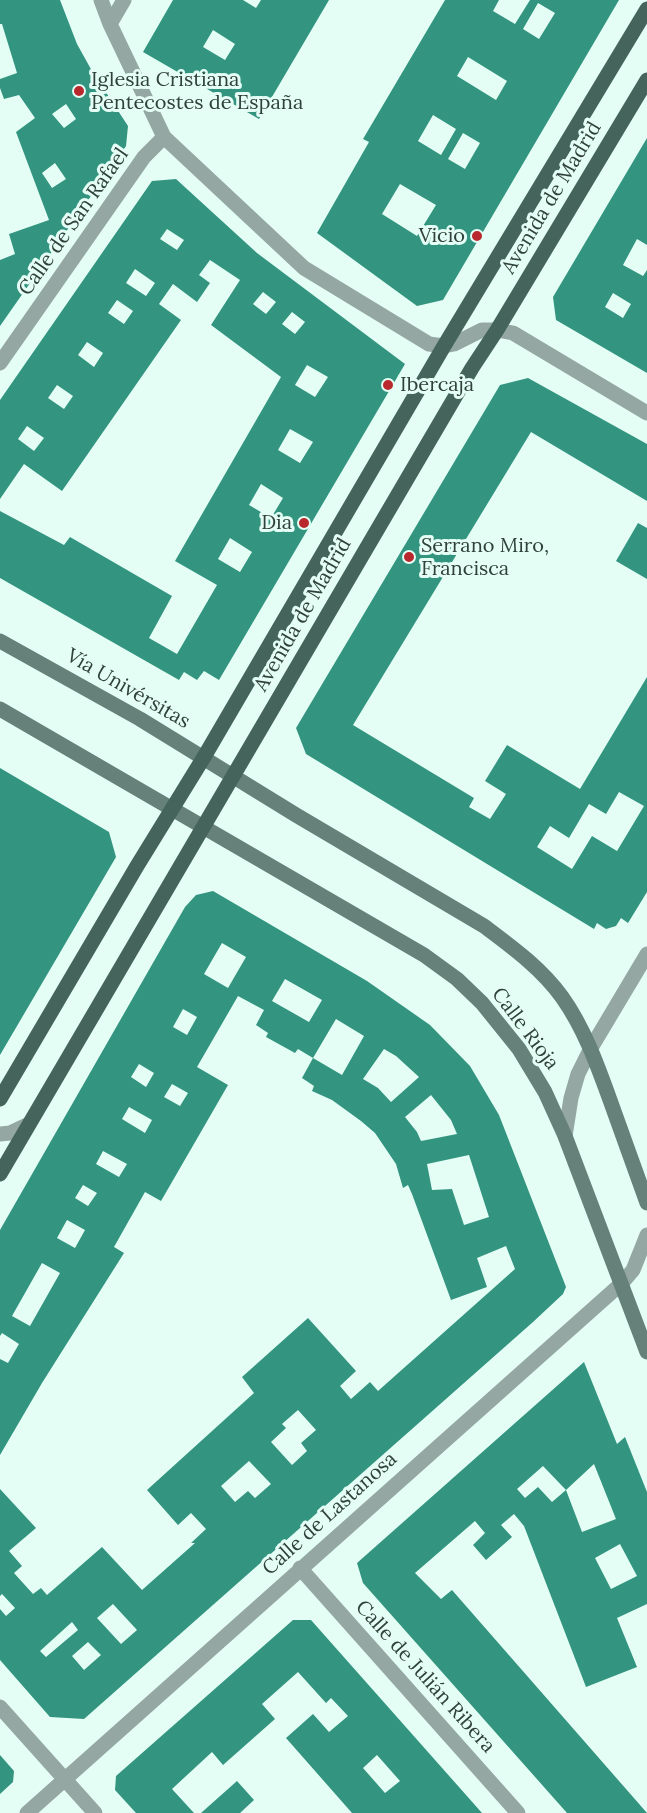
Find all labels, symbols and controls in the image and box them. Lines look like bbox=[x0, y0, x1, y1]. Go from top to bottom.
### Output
place label: Iglesia Cristiana Pentecostes de España bbox=[91, 68, 303, 115]
marker: Iglesia Cristiana Pentecostes de España bbox=[72, 84, 86, 98]
street label: Avenida de Madrid bbox=[497, 118, 607, 278]
street label: Calle de San Rafael bbox=[14, 144, 134, 300]
place label: Vicio bbox=[419, 224, 465, 248]
marker: Vicio bbox=[470, 229, 484, 243]
place label: Ibercaja bbox=[400, 373, 474, 397]
marker: Ibercaja bbox=[381, 378, 395, 392]
place label: Dia bbox=[261, 511, 292, 535]
marker: Dia bbox=[297, 516, 311, 530]
street label: Avenida de Madrid bbox=[249, 534, 357, 696]
place label: Serrano Miro, Francisca bbox=[421, 534, 549, 581]
marker: Serrano Miro, Francisca bbox=[402, 550, 416, 564]
street label: Vía Univérsitas bbox=[62, 644, 194, 734]
street label: Calle Rioja bbox=[486, 983, 564, 1075]
street label: Calle de Lastanosa bbox=[258, 1447, 402, 1581]
street label: Calle de Julián Ribera bbox=[350, 1596, 500, 1758]

